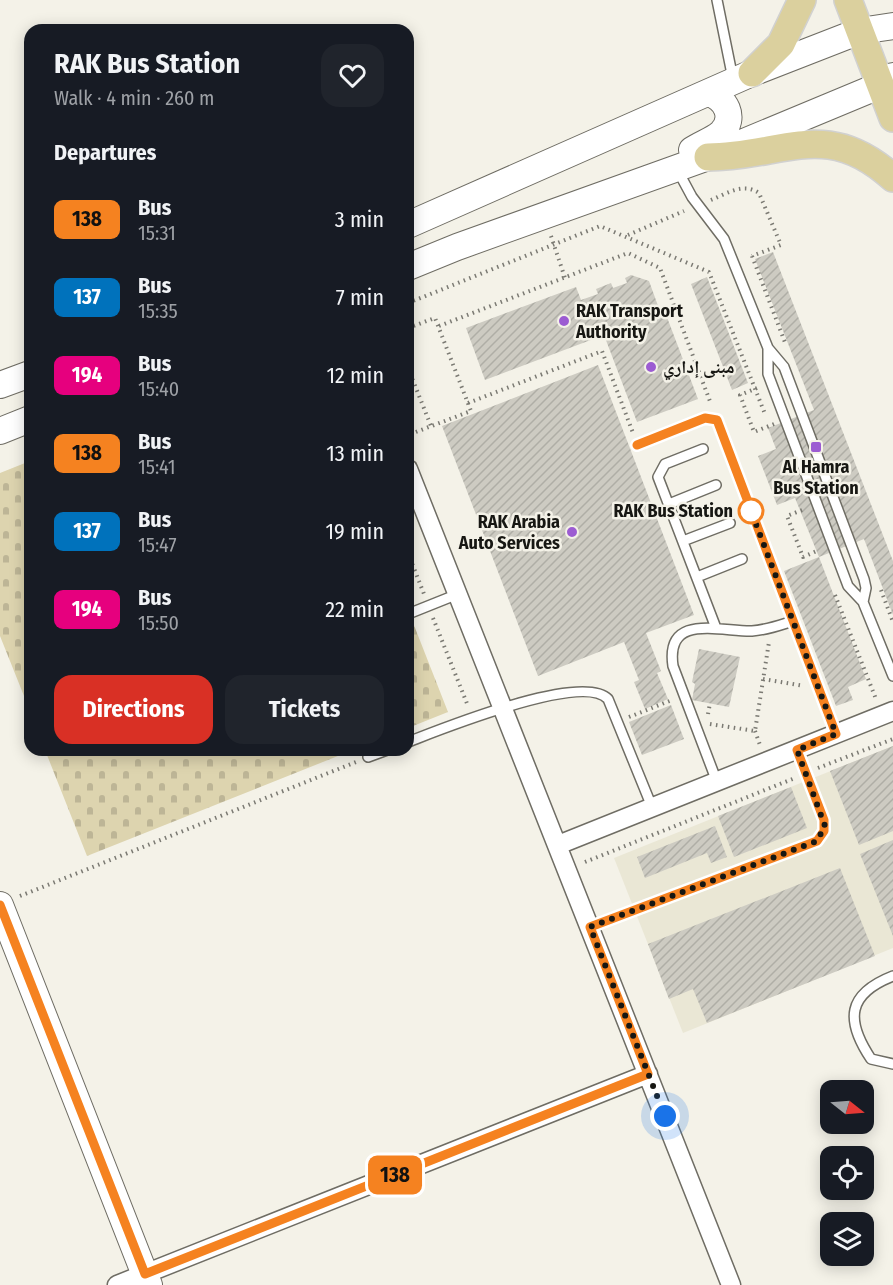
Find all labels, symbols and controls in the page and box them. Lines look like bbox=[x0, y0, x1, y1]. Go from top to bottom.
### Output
button: heart bbox=[321, 44, 384, 107]
text: RAK Bus Station bbox=[54, 47, 240, 80]
text: Walk · 4 min · 260 m bbox=[54, 86, 214, 110]
text: Departures bbox=[54, 139, 156, 166]
text: Bus bbox=[138, 194, 171, 221]
text: 138 bbox=[72, 206, 102, 232]
text: 3 min bbox=[335, 206, 384, 233]
text: 15:31 bbox=[138, 221, 176, 245]
text: Bus bbox=[138, 272, 171, 299]
text: 137 bbox=[73, 284, 101, 310]
text: 7 min bbox=[336, 284, 384, 311]
text: 15:35 bbox=[138, 299, 178, 323]
place label: RAK Transport Authority bbox=[575, 300, 684, 343]
marker: RAK Transport Authority bbox=[557, 314, 571, 328]
text: Bus bbox=[138, 350, 171, 377]
place label: مبنى إداري bbox=[663, 356, 734, 381]
marker: مبنى إداري bbox=[644, 360, 658, 374]
text: 194 bbox=[72, 362, 102, 388]
text: 12 min bbox=[326, 362, 384, 389]
text: 15:40 bbox=[138, 377, 179, 401]
text: Bus bbox=[138, 428, 171, 455]
text: 138 bbox=[72, 440, 102, 466]
text: 13 min bbox=[326, 440, 384, 467]
marker: Al Hamra Bus Station bbox=[809, 440, 823, 454]
text: 15:41 bbox=[138, 455, 176, 479]
place label: Al Hamra Bus Station bbox=[773, 456, 859, 499]
marker: RAK Bus Station bbox=[738, 498, 764, 524]
place label: RAK Bus Station bbox=[613, 500, 733, 522]
text: Bus bbox=[138, 506, 171, 533]
place label: RAK Arabia Auto Services bbox=[458, 511, 560, 554]
text: 137 bbox=[73, 518, 101, 544]
text: 19 min bbox=[326, 518, 384, 545]
marker: RAK Arabia Auto Services bbox=[565, 525, 579, 539]
text: 15:47 bbox=[138, 533, 177, 557]
text: Bus bbox=[138, 584, 171, 611]
text: 194 bbox=[72, 596, 102, 622]
text: 22 min bbox=[325, 596, 384, 623]
text: 15:50 bbox=[138, 611, 179, 635]
button: Directions bbox=[54, 675, 213, 744]
button: Tickets bbox=[225, 675, 384, 744]
north arrow bbox=[820, 1080, 874, 1134]
map controls bbox=[820, 1080, 874, 1266]
your location bbox=[650, 1101, 680, 1131]
button: locate bbox=[820, 1146, 874, 1200]
line badge: 138 bbox=[360, 1156, 430, 1194]
text: 138 bbox=[380, 1162, 410, 1188]
button: layers bbox=[820, 1212, 874, 1266]

